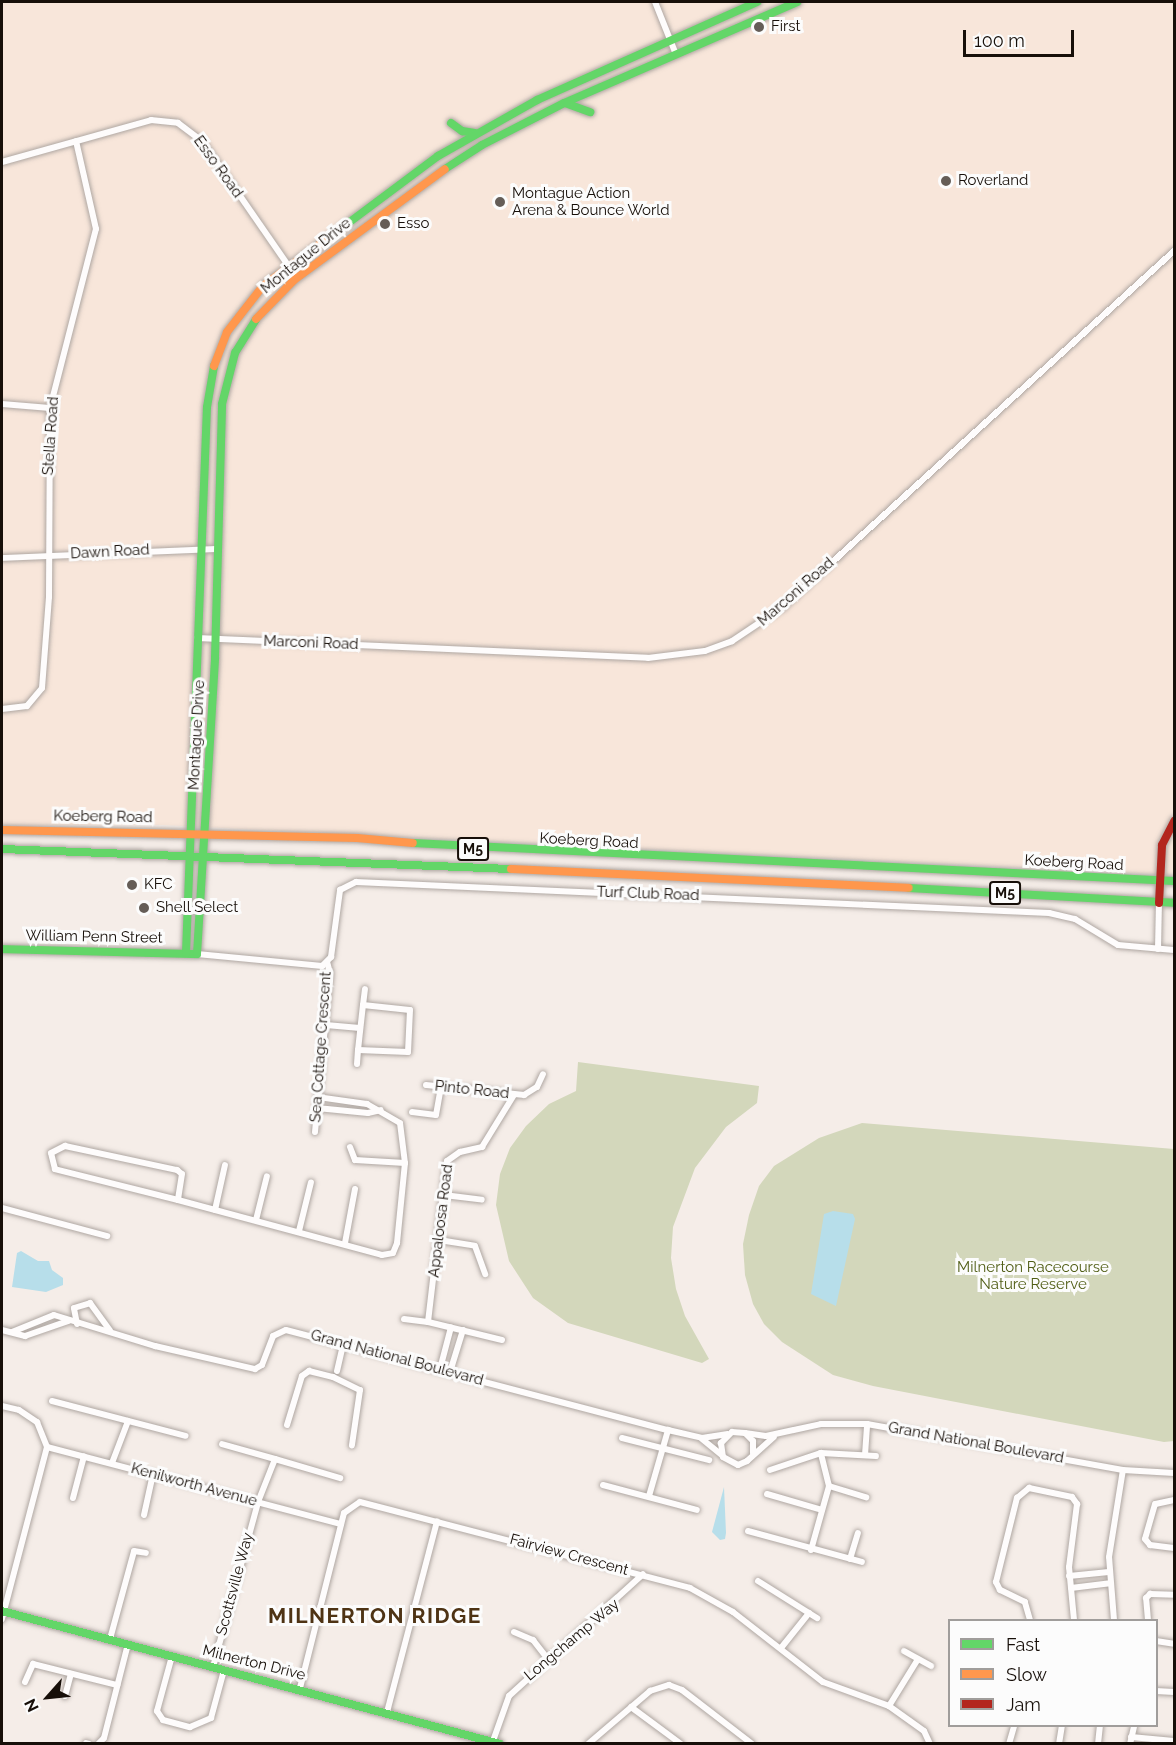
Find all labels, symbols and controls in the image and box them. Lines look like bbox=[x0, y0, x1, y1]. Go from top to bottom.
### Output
place label: First bbox=[771, 18, 801, 36]
scale bar bbox=[966, 18, 1077, 56]
marker: First bbox=[752, 20, 766, 34]
text: 100 m bbox=[974, 30, 1025, 51]
street label: Esso Road bbox=[189, 132, 247, 202]
place label: Roverland bbox=[958, 172, 1028, 190]
marker: Roverland bbox=[939, 174, 953, 188]
place label: Montague Action Arena & Bounce World bbox=[512, 184, 670, 219]
marker: Montague Action Arena & Bounce World bbox=[493, 195, 507, 209]
street label: Montague Drive bbox=[257, 214, 355, 298]
place label: Esso bbox=[397, 215, 430, 233]
marker: Esso bbox=[378, 217, 392, 231]
street label: Stella Road bbox=[39, 396, 63, 476]
street label: Dawn Road bbox=[70, 541, 150, 563]
street label: Marconi Road bbox=[754, 554, 838, 630]
street label: Marconi Road bbox=[263, 632, 359, 654]
street label: Montague Drive bbox=[185, 679, 209, 791]
street label: Koeberg Road bbox=[53, 807, 153, 827]
street label: Koeberg Road bbox=[539, 829, 639, 853]
road number: M5 bbox=[456, 838, 490, 860]
street label: Koeberg Road bbox=[1024, 851, 1124, 875]
place label: KFC bbox=[144, 876, 173, 894]
marker: KFC bbox=[125, 878, 139, 892]
road number: M5 bbox=[988, 882, 1022, 904]
street label: Turf Club Road bbox=[596, 883, 700, 905]
place label: Shell Select bbox=[156, 899, 239, 917]
marker: Shell Select bbox=[137, 901, 151, 915]
street label: William Penn Street bbox=[25, 927, 163, 947]
street label: Sea Cottage Crescent bbox=[307, 971, 335, 1123]
street label: Pinto Road bbox=[434, 1077, 510, 1103]
street label: Appaloosa Road bbox=[425, 1163, 457, 1279]
park label: Milnerton Racecourse Nature Reserve bbox=[957, 1258, 1109, 1293]
street label: Grand National Boulevard bbox=[308, 1326, 486, 1390]
street label: Grand National Boulevard bbox=[887, 1419, 1065, 1467]
street label: Kenilworth Avenue bbox=[129, 1459, 259, 1511]
street label: Scottsville Way bbox=[213, 1530, 257, 1638]
street label: Fairview Crescent bbox=[508, 1530, 630, 1580]
street label: Longchamp Way bbox=[521, 1595, 623, 1685]
district label: MILNERTON RIDGE bbox=[268, 1603, 482, 1629]
legend bbox=[948, 1619, 1158, 1727]
text: Fast bbox=[1006, 1634, 1040, 1655]
street label: Milnerton Drive bbox=[201, 1642, 307, 1684]
text: Slow bbox=[1006, 1664, 1047, 1685]
north arrow bbox=[18, 1667, 78, 1727]
text: Jam bbox=[1006, 1694, 1041, 1715]
text: N bbox=[20, 1696, 43, 1715]

